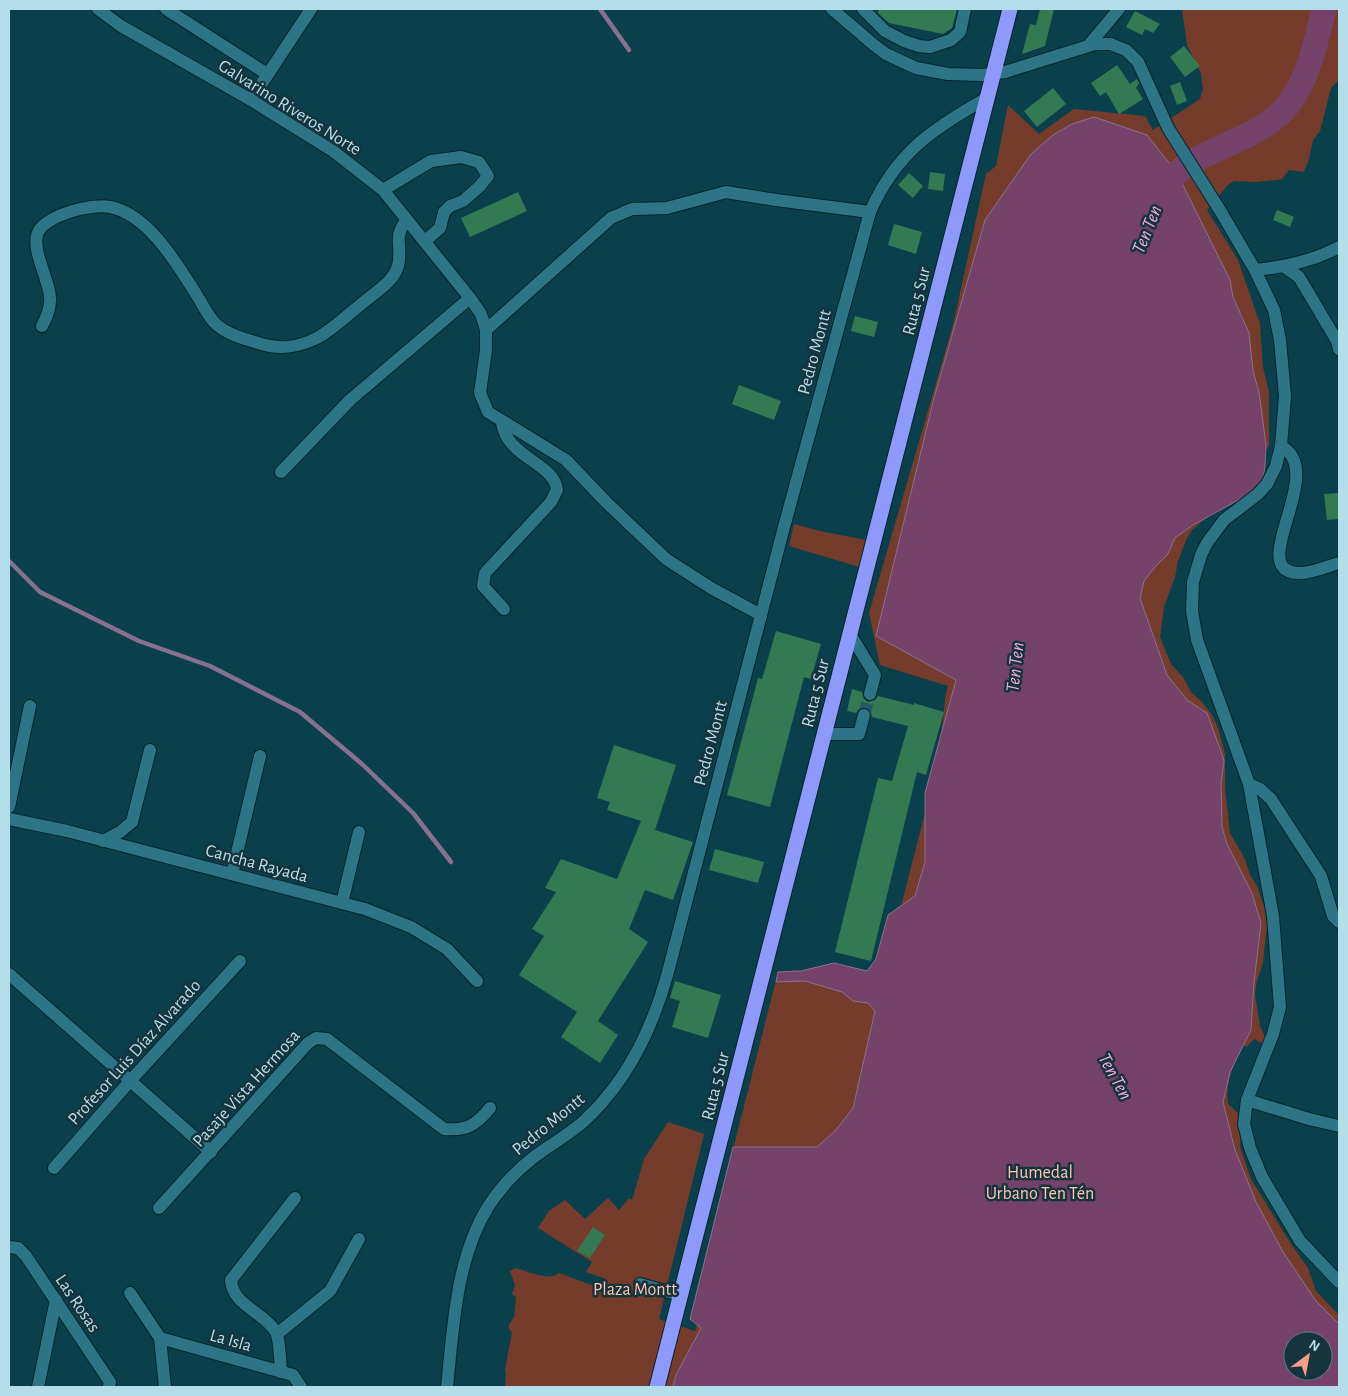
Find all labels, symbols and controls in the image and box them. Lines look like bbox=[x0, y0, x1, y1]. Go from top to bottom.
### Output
street label: Galvarino Riveros Norte bbox=[215, 57, 364, 159]
water label: Ten Ten bbox=[1129, 203, 1166, 256]
street label: Ruta 5 Sur bbox=[900, 265, 934, 337]
street label: Pedro Montt bbox=[795, 308, 835, 397]
water label: Ten Ten bbox=[1003, 641, 1028, 693]
street label: Ruta 5 Sur bbox=[799, 657, 833, 729]
street label: Pedro Montt bbox=[691, 699, 731, 788]
street label: Cancha Rayada bbox=[203, 842, 310, 886]
street label: Profesor Luis Díaz Alvarado bbox=[65, 976, 205, 1129]
street label: Pasaje Vista Hermosa bbox=[190, 1027, 304, 1151]
street label: Ruta 5 Sur bbox=[699, 1050, 733, 1122]
water label: Ten Ten bbox=[1094, 1050, 1135, 1103]
street label: Pedro Montt bbox=[509, 1090, 588, 1159]
park label: Humedal Urbano Ten Tén bbox=[986, 1164, 1094, 1203]
street label: Las Rosas bbox=[51, 1271, 103, 1336]
park label: Plaza Montt bbox=[593, 1281, 677, 1299]
street label: La Isla bbox=[208, 1326, 254, 1355]
north arrow bbox=[1283, 1331, 1333, 1381]
text: N bbox=[1307, 1337, 1322, 1354]

